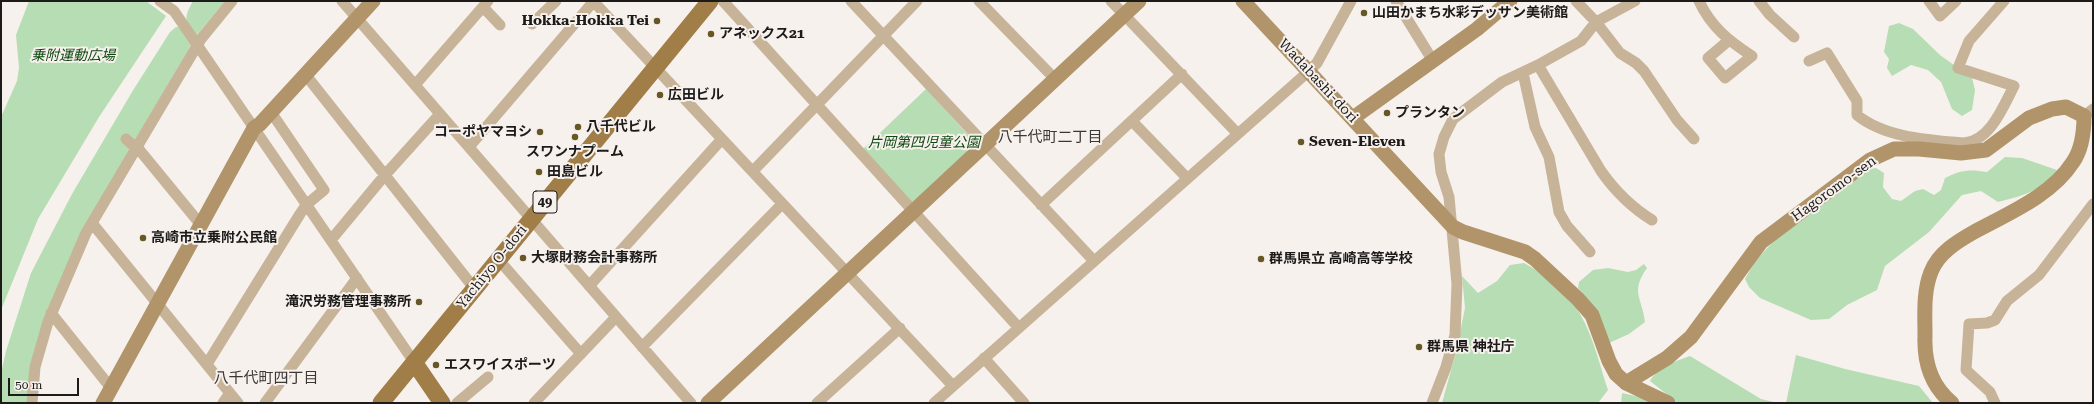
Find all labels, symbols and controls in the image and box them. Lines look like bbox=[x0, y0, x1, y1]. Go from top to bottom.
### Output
place label: 山田かまち水彩デッサン美術館 bbox=[1372, 5, 1568, 21]
marker: 山田かまち水彩デッサン美術館 bbox=[1359, 8, 1369, 18]
place label: Hokka-Hokka Tei bbox=[522, 13, 649, 29]
marker: Hokka-Hokka Tei bbox=[652, 16, 662, 26]
place label: アネックス21 bbox=[719, 26, 805, 42]
marker: アネックス21 bbox=[706, 29, 716, 39]
street label: Wadabashi-dori bbox=[1275, 36, 1361, 126]
park label: 乗附運動広場 bbox=[31, 48, 115, 64]
place label: 広田ビル bbox=[668, 87, 724, 103]
marker: 広田ビル bbox=[655, 90, 665, 100]
place label: プランタン bbox=[1395, 105, 1465, 121]
marker: プランタン bbox=[1382, 108, 1392, 118]
place label: 八千代ビル bbox=[586, 119, 656, 135]
marker: 八千代ビル bbox=[573, 122, 583, 132]
place label: コーポヤマヨシ bbox=[434, 124, 532, 140]
marker: コーポヤマヨシ bbox=[535, 127, 545, 137]
district label: 八千代町二丁目 bbox=[998, 129, 1102, 147]
marker: スワンナプーム bbox=[570, 132, 580, 142]
place label: Seven-Eleven bbox=[1309, 134, 1405, 150]
park label: 片岡第四児童公園 bbox=[868, 135, 980, 151]
marker: Seven-Eleven bbox=[1296, 137, 1306, 147]
place label: スワンナプーム bbox=[526, 144, 624, 160]
street label: Hagoromo-sen bbox=[1788, 153, 1880, 225]
place label: 田島ビル bbox=[547, 164, 603, 180]
marker: 田島ビル bbox=[534, 167, 544, 177]
road number: 49 bbox=[533, 191, 557, 213]
street label: Yachiyo O-dori bbox=[453, 222, 531, 312]
place label: 高崎市立乗附公民館 bbox=[151, 230, 277, 246]
marker: 高崎市立乗附公民館 bbox=[138, 233, 148, 243]
place label: 大塚財務会計事務所 bbox=[531, 250, 657, 266]
place label: 群馬県立 高崎高等学校 bbox=[1269, 251, 1413, 267]
marker: 大塚財務会計事務所 bbox=[518, 253, 528, 263]
marker: 群馬県立 高崎高等学校 bbox=[1256, 254, 1266, 264]
place label: 滝沢労務管理事務所 bbox=[285, 294, 411, 310]
marker: 滝沢労務管理事務所 bbox=[414, 297, 424, 307]
place label: 群馬県 神社庁 bbox=[1427, 339, 1515, 355]
marker: 群馬県 神社庁 bbox=[1414, 342, 1424, 352]
place label: エスワイスポーツ bbox=[444, 357, 556, 373]
marker: エスワイスポーツ bbox=[431, 360, 441, 370]
scale bar bbox=[10, 370, 81, 396]
district label: 八千代町四丁目 bbox=[214, 370, 318, 388]
text: 50 m bbox=[15, 378, 42, 392]

